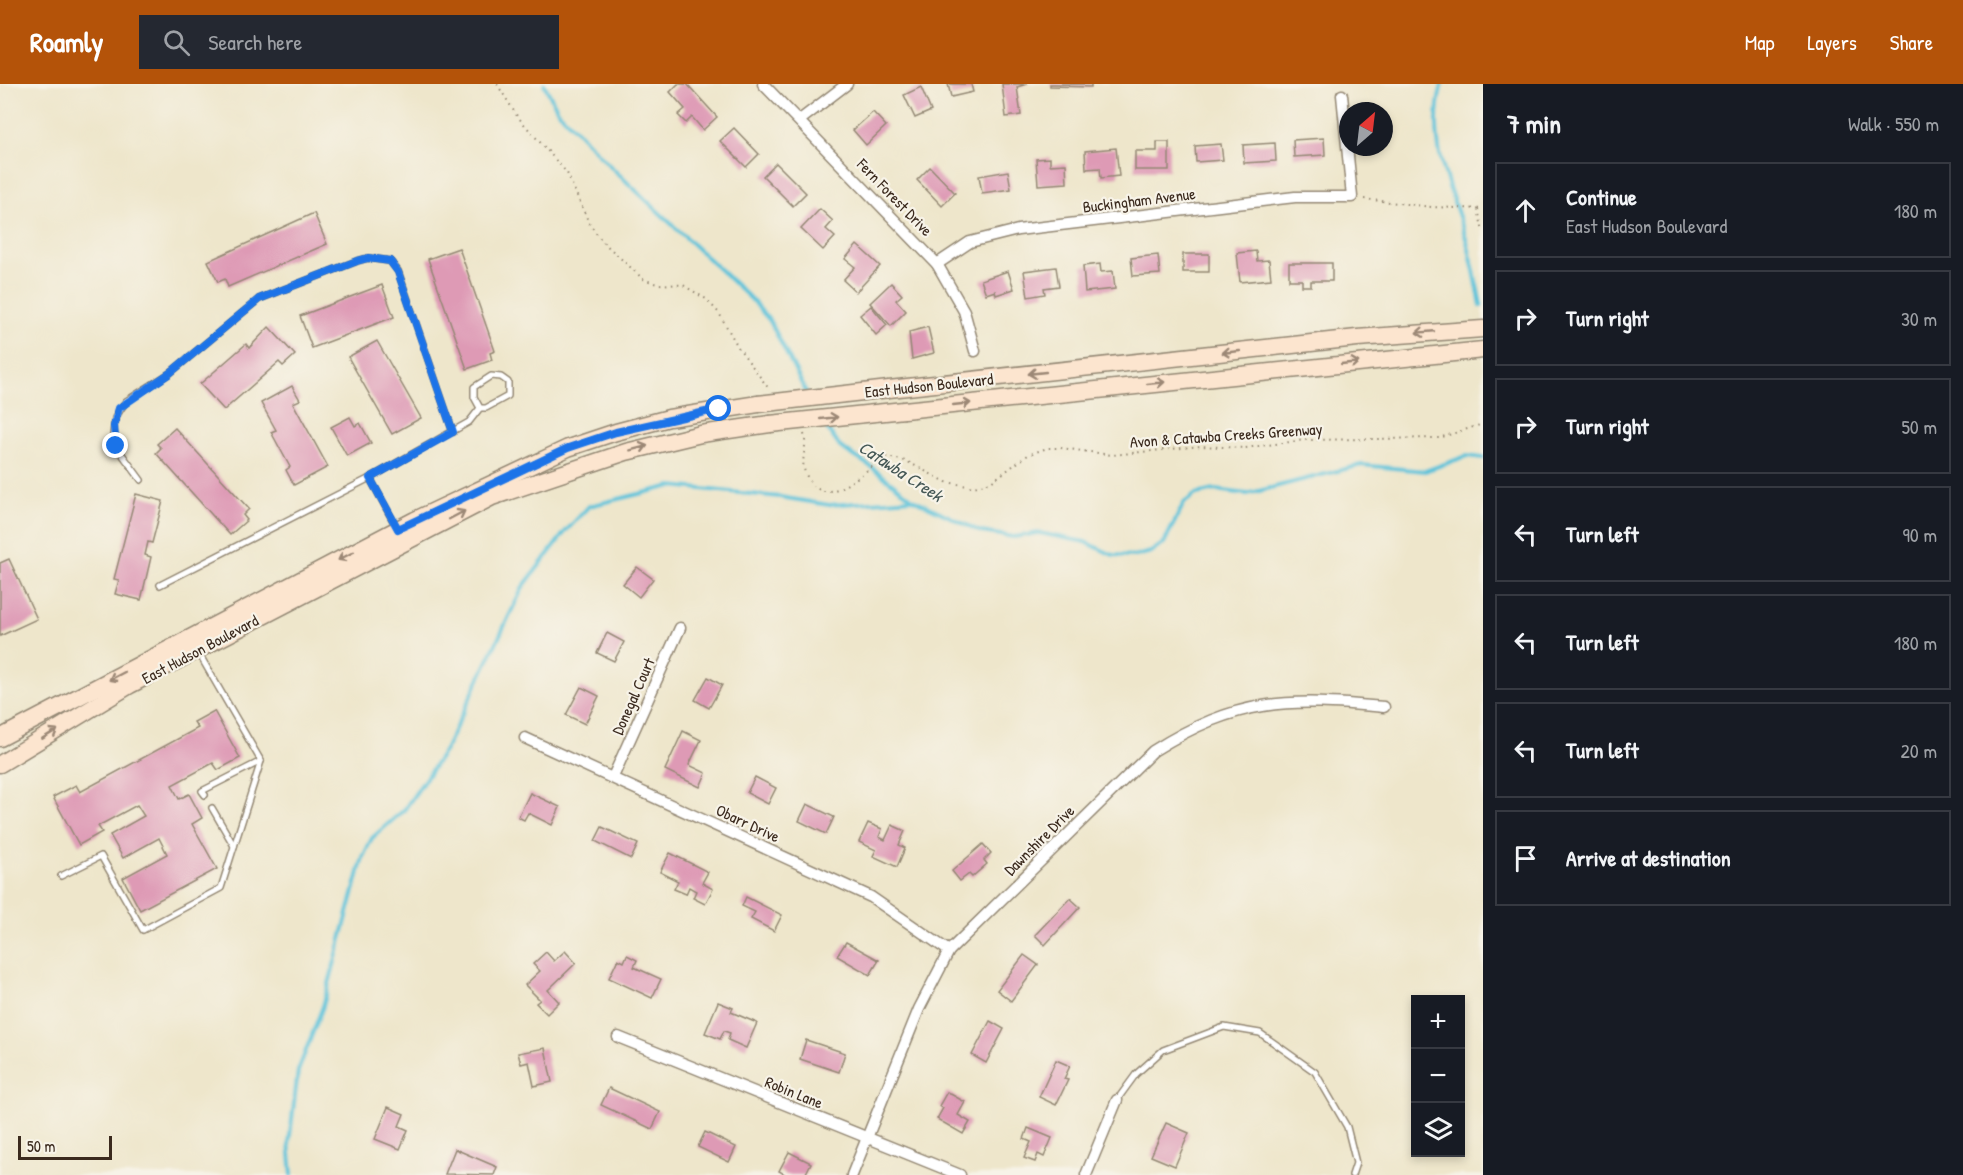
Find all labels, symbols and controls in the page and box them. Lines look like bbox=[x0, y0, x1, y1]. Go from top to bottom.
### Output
search box bbox=[139, 15, 559, 69]
text: Roamly bbox=[30, 23, 103, 61]
icon: search bbox=[160, 26, 193, 59]
text: Search here bbox=[208, 27, 302, 57]
text: Map bbox=[1745, 28, 1774, 57]
text: Layers bbox=[1807, 28, 1857, 57]
text: Share bbox=[1890, 28, 1933, 57]
north arrow bbox=[1339, 102, 1393, 156]
text: 7 min bbox=[1507, 106, 1561, 141]
text: Walk · 550 m bbox=[1848, 110, 1939, 137]
street label: Fern Forest Drive bbox=[852, 153, 938, 241]
street label: Buckingham Avenue bbox=[1081, 182, 1197, 218]
text: Continue bbox=[1566, 182, 1637, 212]
icon: ahead bbox=[1509, 194, 1542, 227]
text: 180 m bbox=[1894, 197, 1937, 224]
text: East Hudson Boulevard bbox=[1566, 212, 1727, 239]
icon: right bbox=[1509, 302, 1542, 335]
text: Turn right bbox=[1566, 303, 1649, 333]
text: 30 m bbox=[1901, 305, 1937, 332]
one-way arrow bbox=[1415, 327, 1435, 338]
one-way arrow bbox=[1221, 346, 1241, 357]
one-way arrow bbox=[1340, 357, 1360, 368]
street label: East Hudson Boulevard bbox=[864, 367, 994, 403]
one-way arrow bbox=[1027, 368, 1047, 379]
one-way arrow bbox=[1146, 377, 1166, 388]
route start bbox=[705, 395, 731, 421]
one-way arrow bbox=[952, 398, 972, 409]
icon: right bbox=[1509, 410, 1542, 443]
text: Turn right bbox=[1566, 411, 1649, 441]
one-way arrow bbox=[818, 412, 838, 423]
text: 50 m bbox=[1901, 413, 1937, 440]
street label: Avon & Catawba Creeks Greenway bbox=[1129, 417, 1323, 453]
route end bbox=[102, 432, 128, 458]
water label: Catawba Creek bbox=[854, 434, 949, 508]
one-way arrow bbox=[629, 442, 648, 454]
one-way arrow bbox=[447, 509, 465, 521]
icon: left bbox=[1509, 518, 1542, 551]
text: Turn left bbox=[1566, 519, 1639, 549]
text: 90 m bbox=[1903, 521, 1937, 548]
one-way arrow bbox=[338, 550, 355, 562]
street label: East Hudson Boulevard bbox=[138, 609, 262, 689]
icon: left bbox=[1509, 626, 1542, 659]
text: Turn left bbox=[1566, 627, 1639, 657]
text: 180 m bbox=[1894, 629, 1937, 656]
street label: Donegal Court bbox=[606, 654, 660, 738]
one-way arrow bbox=[109, 671, 127, 682]
one-way arrow bbox=[41, 728, 58, 740]
icon: left bbox=[1509, 734, 1542, 767]
text: Turn left bbox=[1566, 735, 1639, 765]
text: 20 m bbox=[1900, 737, 1937, 764]
street label: Obarr Drive bbox=[713, 799, 784, 848]
street label: Dawnshire Drive bbox=[999, 799, 1080, 880]
icon: arrive bbox=[1509, 842, 1542, 875]
text: Arrive at destination bbox=[1566, 843, 1731, 873]
map controls bbox=[1411, 995, 1465, 1157]
button: + bbox=[1411, 995, 1465, 1049]
button: − bbox=[1411, 1049, 1465, 1103]
street label: Robin Lane bbox=[762, 1070, 827, 1114]
button: layers bbox=[1411, 1103, 1465, 1157]
scale bar bbox=[18, 1133, 112, 1160]
text: 50 m bbox=[27, 1135, 56, 1157]

